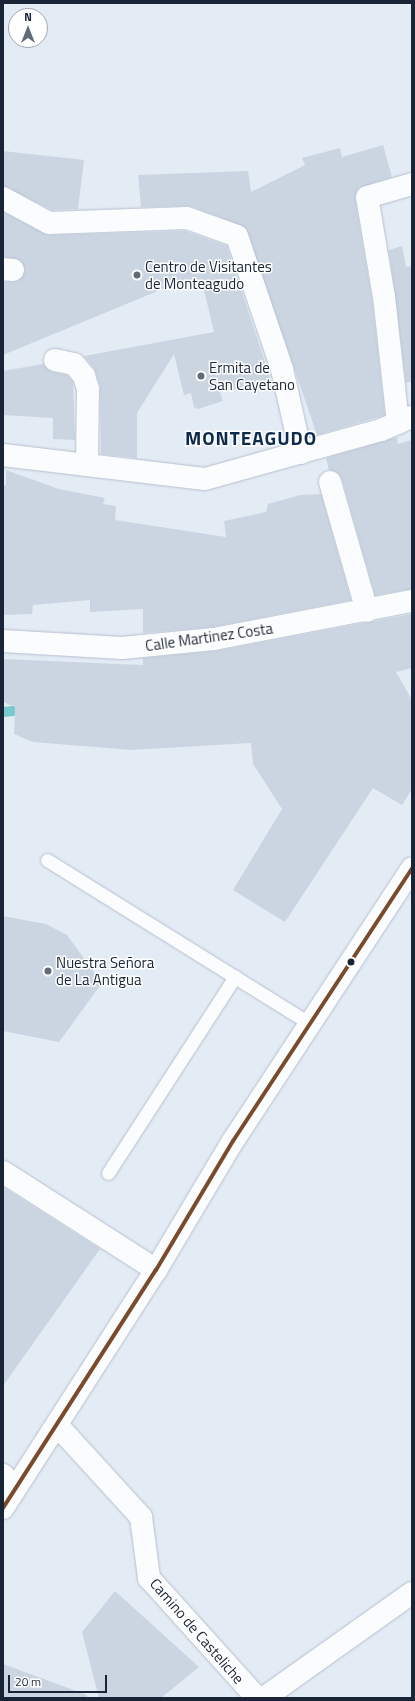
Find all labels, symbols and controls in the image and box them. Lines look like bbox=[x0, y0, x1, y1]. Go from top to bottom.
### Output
north arrow bbox=[8, 8, 48, 48]
text: N bbox=[24, 9, 32, 25]
place label: Centro de Visitantes de Monteagudo bbox=[145, 257, 272, 292]
marker: Centro de Visitantes de Monteagudo bbox=[132, 270, 142, 280]
place label: Ermita de San Cayetano bbox=[209, 358, 295, 393]
marker: Ermita de San Cayetano bbox=[196, 371, 206, 381]
district label: MONTEAGUDO bbox=[185, 427, 317, 449]
street label: Calle Martinez Costa bbox=[144, 619, 274, 655]
place label: Nuestra Señora de La Antigua bbox=[56, 953, 154, 988]
unlabelled marker bbox=[346, 957, 356, 967]
marker: Nuestra Señora de La Antigua bbox=[43, 966, 53, 976]
street label: Camino de Casteliche bbox=[146, 1575, 248, 1687]
scale bar bbox=[10, 1667, 109, 1693]
text: 20 m bbox=[15, 1672, 41, 1691]

